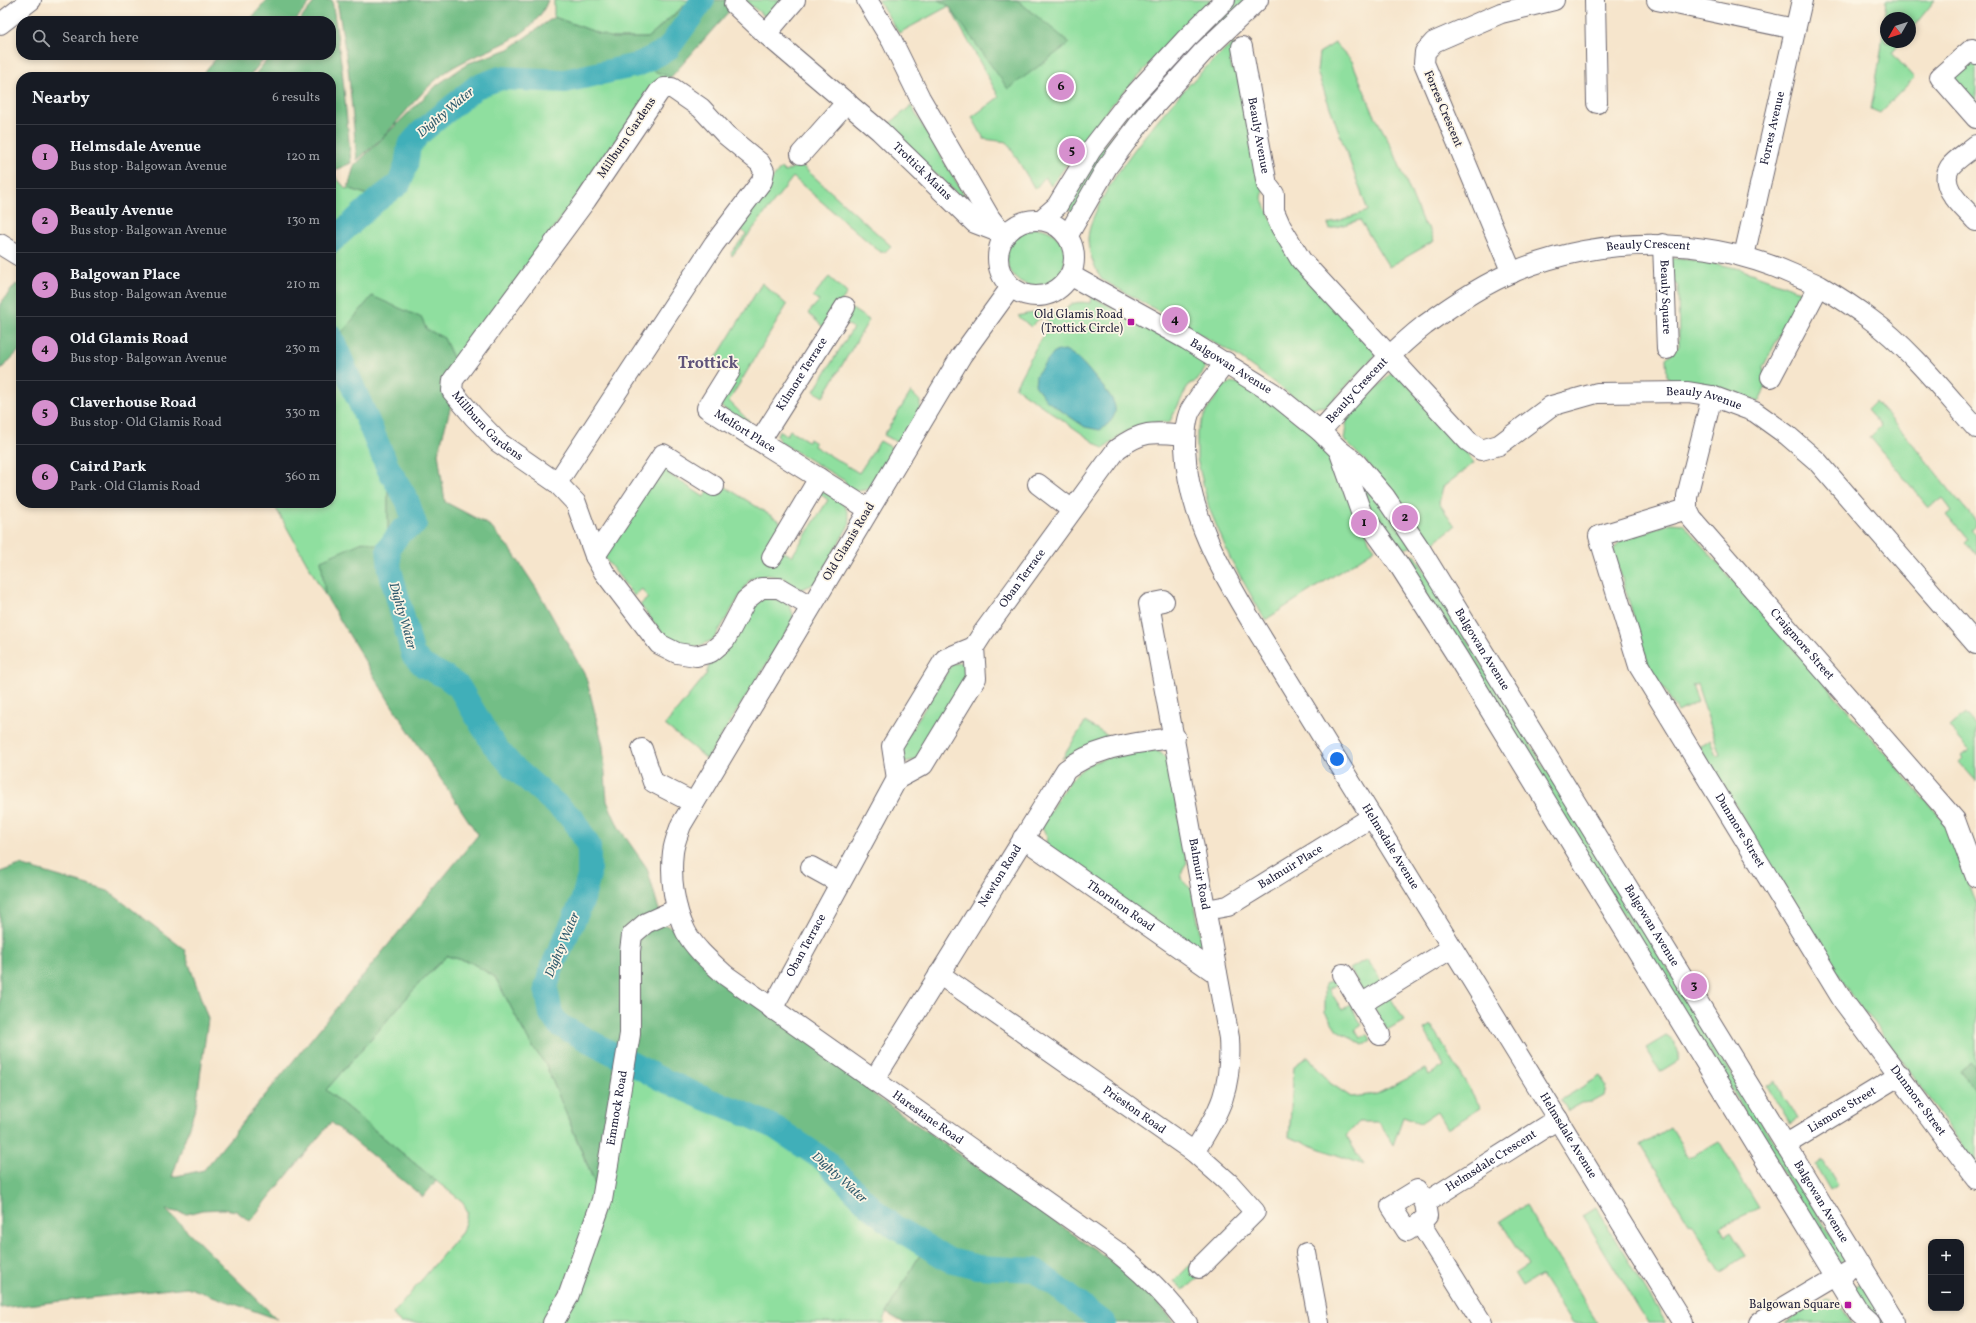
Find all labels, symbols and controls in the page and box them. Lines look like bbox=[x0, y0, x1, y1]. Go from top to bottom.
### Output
north arrow bbox=[1880, 12, 1916, 48]
search box bbox=[16, 16, 336, 60]
icon: search bbox=[30, 27, 52, 49]
text: Search here bbox=[62, 28, 139, 49]
street label: Forres Crescent bbox=[1420, 68, 1466, 150]
pin: 6 bbox=[1048, 72, 1074, 102]
water label: Dighty Water bbox=[414, 84, 478, 142]
text: Nearby bbox=[32, 87, 90, 110]
text: 6 results bbox=[272, 89, 320, 107]
street label: Forres Avenue bbox=[1757, 90, 1789, 167]
street label: Millburn Gardens bbox=[594, 94, 660, 182]
street label: Beauly Avenue bbox=[1243, 96, 1273, 175]
pin: 5 bbox=[1059, 136, 1085, 166]
text: Helmsdale Avenue bbox=[70, 137, 201, 158]
street label: Trottick Mains bbox=[889, 139, 955, 204]
text: 1 bbox=[42, 148, 48, 166]
text: 120 m bbox=[286, 148, 320, 166]
text: Bus stop · Balgowan Avenue bbox=[70, 158, 227, 176]
text: Beauly Avenue bbox=[70, 201, 173, 222]
text: 2 bbox=[42, 212, 48, 230]
text: 130 m bbox=[287, 212, 320, 230]
text: Bus stop · Balgowan Avenue bbox=[70, 222, 227, 240]
street label: Beauly Crescent bbox=[1605, 237, 1691, 256]
street label: Beauly Square bbox=[1656, 259, 1674, 335]
text: Balgowan Place bbox=[70, 265, 180, 286]
text: 3 bbox=[42, 276, 48, 294]
text: 210 m bbox=[286, 276, 320, 294]
text: Bus stop · Balgowan Avenue bbox=[70, 286, 227, 304]
pin: 4 bbox=[1162, 305, 1188, 335]
place label: Old Glamis Road (Trottick Circle) bbox=[1034, 307, 1123, 337]
marker: Old Glamis Road (Trottick Circle) bbox=[1126, 317, 1136, 327]
text: Old Glamis Road bbox=[70, 329, 188, 350]
street label: Kilmore Terrace bbox=[773, 334, 832, 414]
street label: Balgowan Avenue bbox=[1187, 335, 1275, 398]
text: 4 bbox=[41, 340, 49, 358]
text: 230 m bbox=[285, 340, 320, 358]
text: Bus stop · Balgowan Avenue bbox=[70, 350, 227, 368]
district label: Trottick bbox=[678, 353, 739, 375]
street label: Beauly Crescent bbox=[1323, 354, 1392, 427]
street label: Beauly Avenue bbox=[1666, 384, 1744, 414]
street label: Millburn Gardens bbox=[448, 388, 526, 465]
text: Claverhouse Road bbox=[70, 393, 196, 414]
text: 5 bbox=[42, 404, 48, 422]
text: 330 m bbox=[285, 404, 320, 422]
street label: Melfort Place bbox=[711, 406, 779, 457]
text: Bus stop · Old Glamis Road bbox=[70, 414, 222, 432]
text: Caird Park bbox=[70, 457, 146, 478]
text: 6 bbox=[41, 468, 49, 486]
text: 360 m bbox=[285, 468, 320, 486]
text: Park · Old Glamis Road bbox=[70, 478, 200, 496]
street label: Old Glamis Road bbox=[819, 500, 879, 584]
pin: 2 bbox=[1392, 503, 1418, 533]
pin: 1 bbox=[1351, 508, 1377, 538]
street label: Oban Terrace bbox=[996, 546, 1050, 611]
water label: Dighty Water bbox=[384, 580, 420, 652]
street label: Craigmore Street bbox=[1766, 605, 1837, 684]
street label: Balgowan Avenue bbox=[1450, 606, 1513, 694]
your location bbox=[1327, 749, 1347, 769]
street label: Dunmore Street bbox=[1711, 791, 1768, 871]
street label: Helmsdale Avenue bbox=[1358, 801, 1423, 893]
street label: Balmuir Road bbox=[1184, 837, 1213, 912]
street label: Newton Road bbox=[975, 841, 1026, 910]
street label: Balmuir Place bbox=[1255, 841, 1326, 893]
street label: Thornton Road bbox=[1083, 877, 1158, 936]
street label: Balgowan Avenue bbox=[1620, 882, 1683, 970]
water label: Dighty Water bbox=[541, 910, 585, 980]
street label: Oban Terrace bbox=[783, 911, 830, 980]
pin: 3 bbox=[1681, 971, 1707, 1001]
street label: Dunmore Street bbox=[1886, 1062, 1949, 1139]
street label: Emmock Road bbox=[603, 1069, 632, 1147]
street label: Prieston Road bbox=[1099, 1083, 1169, 1138]
street label: Lismore Street bbox=[1805, 1083, 1879, 1137]
street label: Harestane Road bbox=[889, 1087, 966, 1149]
street label: Helmsdale Avenue bbox=[1535, 1090, 1600, 1182]
street label: Helmsdale Crescent bbox=[1443, 1126, 1540, 1196]
water label: Dighty Water bbox=[807, 1148, 871, 1208]
street label: Balgowan Avenue bbox=[1789, 1158, 1852, 1246]
map controls bbox=[1928, 1239, 1964, 1311]
button: + bbox=[1928, 1239, 1964, 1275]
button: − bbox=[1928, 1275, 1964, 1311]
place label: Balgowan Square bbox=[1749, 1297, 1840, 1313]
marker: Balgowan Square bbox=[1843, 1300, 1853, 1310]

